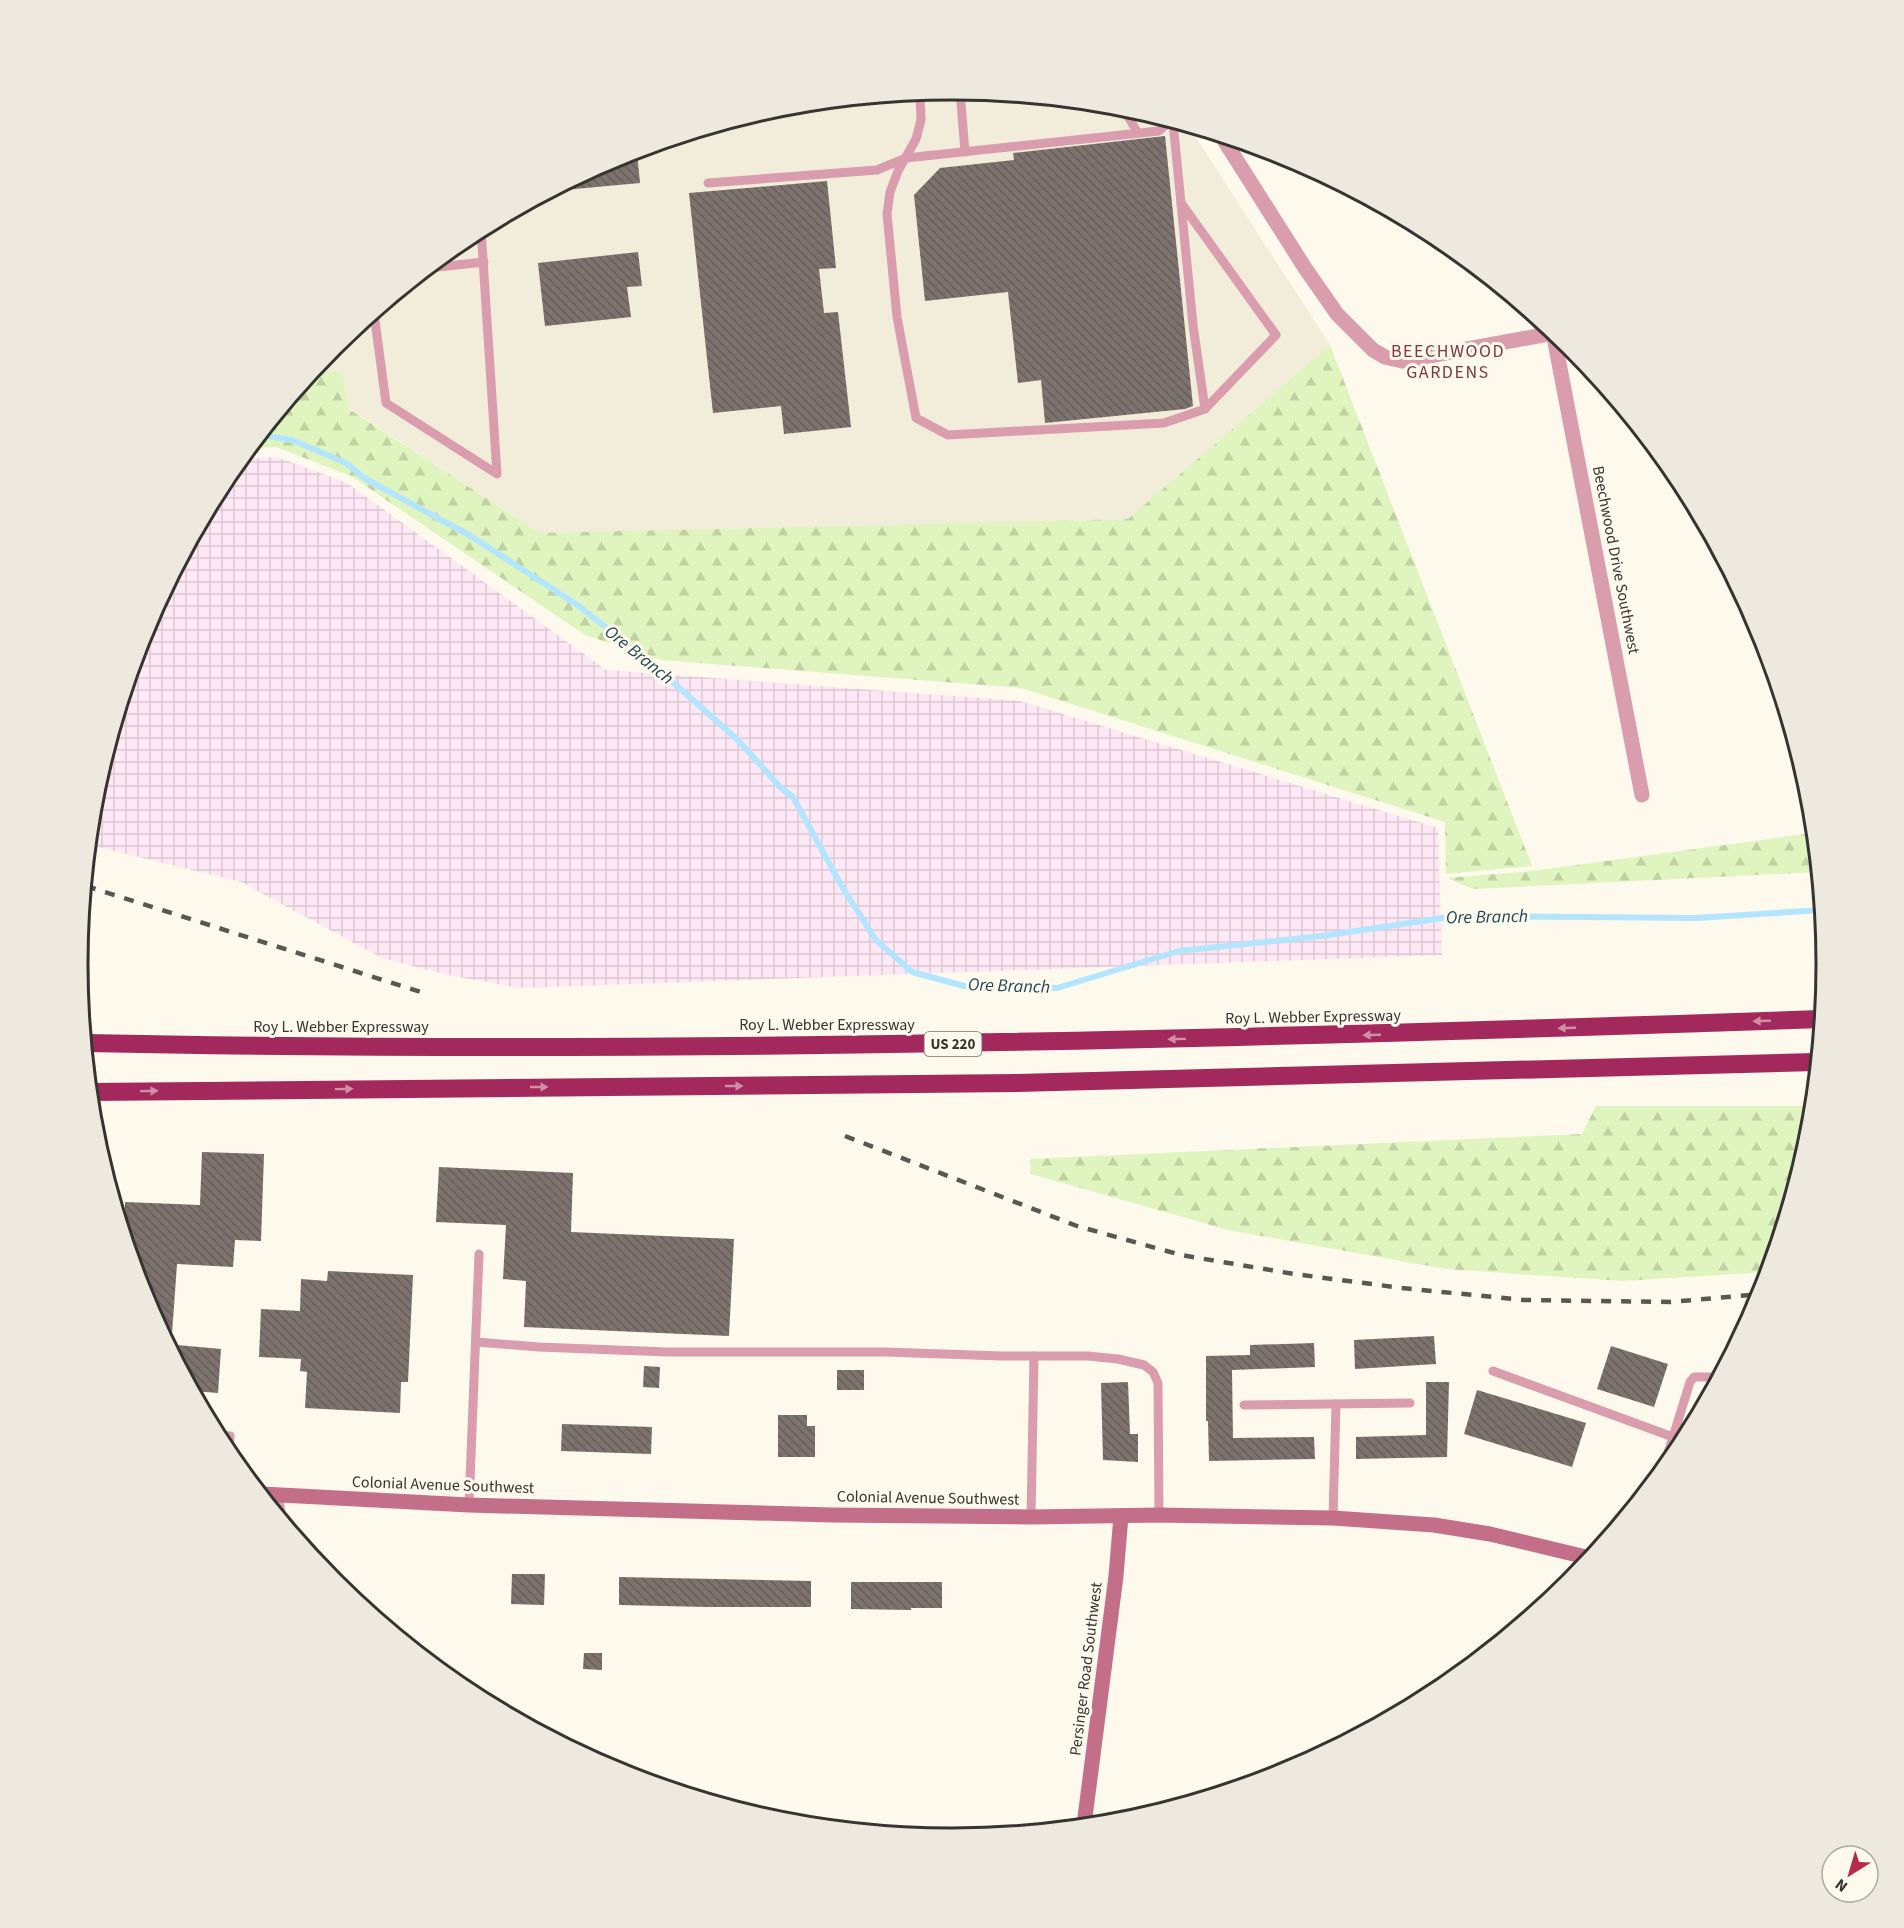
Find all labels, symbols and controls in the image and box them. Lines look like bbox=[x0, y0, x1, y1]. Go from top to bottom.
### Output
district label: BEECHWOOD GARDENS bbox=[1391, 339, 1505, 385]
street label: Beechwood Drive Southwest bbox=[1587, 464, 1645, 657]
water label: Ore Branch bbox=[599, 619, 679, 691]
water label: Ore Branch bbox=[1446, 904, 1528, 930]
water label: Ore Branch bbox=[968, 972, 1050, 1000]
street label: Roy L. Webber Expressway bbox=[1225, 1004, 1402, 1030]
street label: Roy L. Webber Expressway bbox=[739, 1014, 915, 1036]
street label: Roy L. Webber Expressway bbox=[253, 1016, 429, 1038]
one-way arrow bbox=[1753, 1017, 1772, 1026]
one-way arrow bbox=[1558, 1024, 1577, 1033]
one-way arrow bbox=[1363, 1030, 1382, 1040]
road number: US 220 bbox=[924, 1032, 982, 1056]
one-way arrow bbox=[1168, 1034, 1187, 1044]
one-way arrow bbox=[725, 1081, 744, 1091]
one-way arrow bbox=[530, 1082, 549, 1092]
one-way arrow bbox=[335, 1084, 354, 1094]
one-way arrow bbox=[140, 1087, 159, 1096]
street label: Colonial Avenue Southwest bbox=[352, 1471, 535, 1499]
street label: Colonial Avenue Southwest bbox=[837, 1485, 1020, 1511]
street label: Persinger Road Southwest bbox=[1064, 1580, 1108, 1757]
north arrow bbox=[1820, 1844, 1880, 1904]
text: N bbox=[1831, 1873, 1852, 1897]

